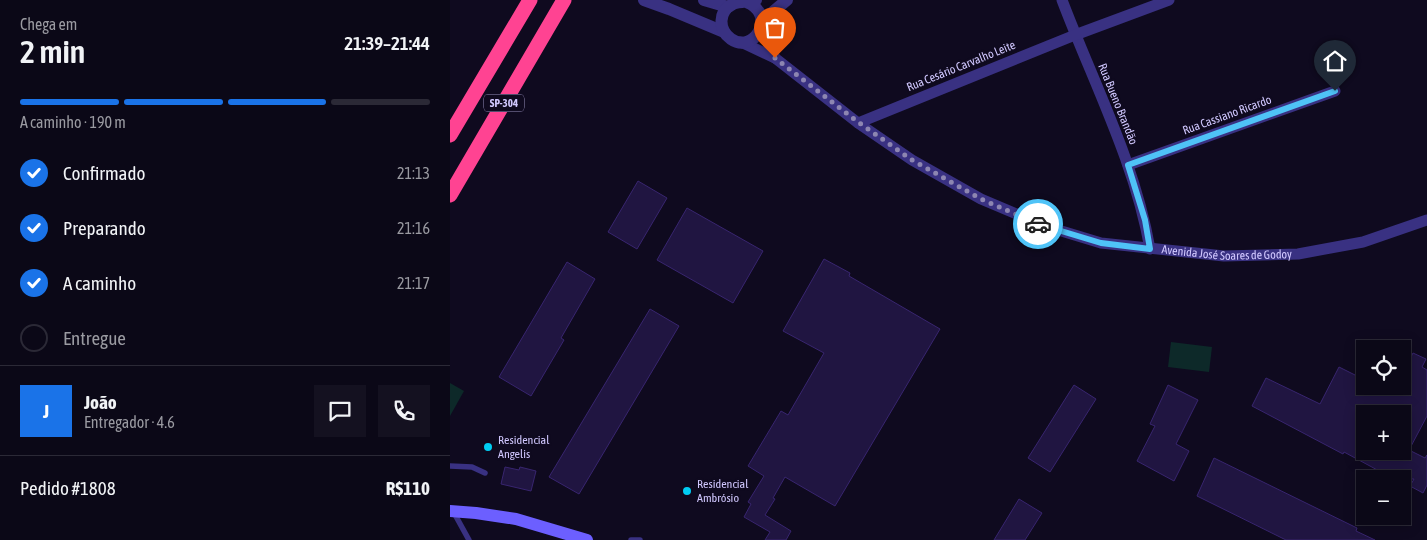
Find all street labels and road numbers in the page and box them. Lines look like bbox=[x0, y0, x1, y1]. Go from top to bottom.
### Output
street label: Rua Cesário Carvalho Leite bbox=[905, 38, 1017, 94]
street label: Rua Bueno Brandão bbox=[1095, 61, 1141, 147]
street label: Rua Cassiano Ricardo bbox=[1181, 92, 1274, 138]
road number: SP-304 bbox=[484, 95, 524, 112]
street label: Avenida José Soares de Godoy bbox=[1161, 242, 1292, 263]

